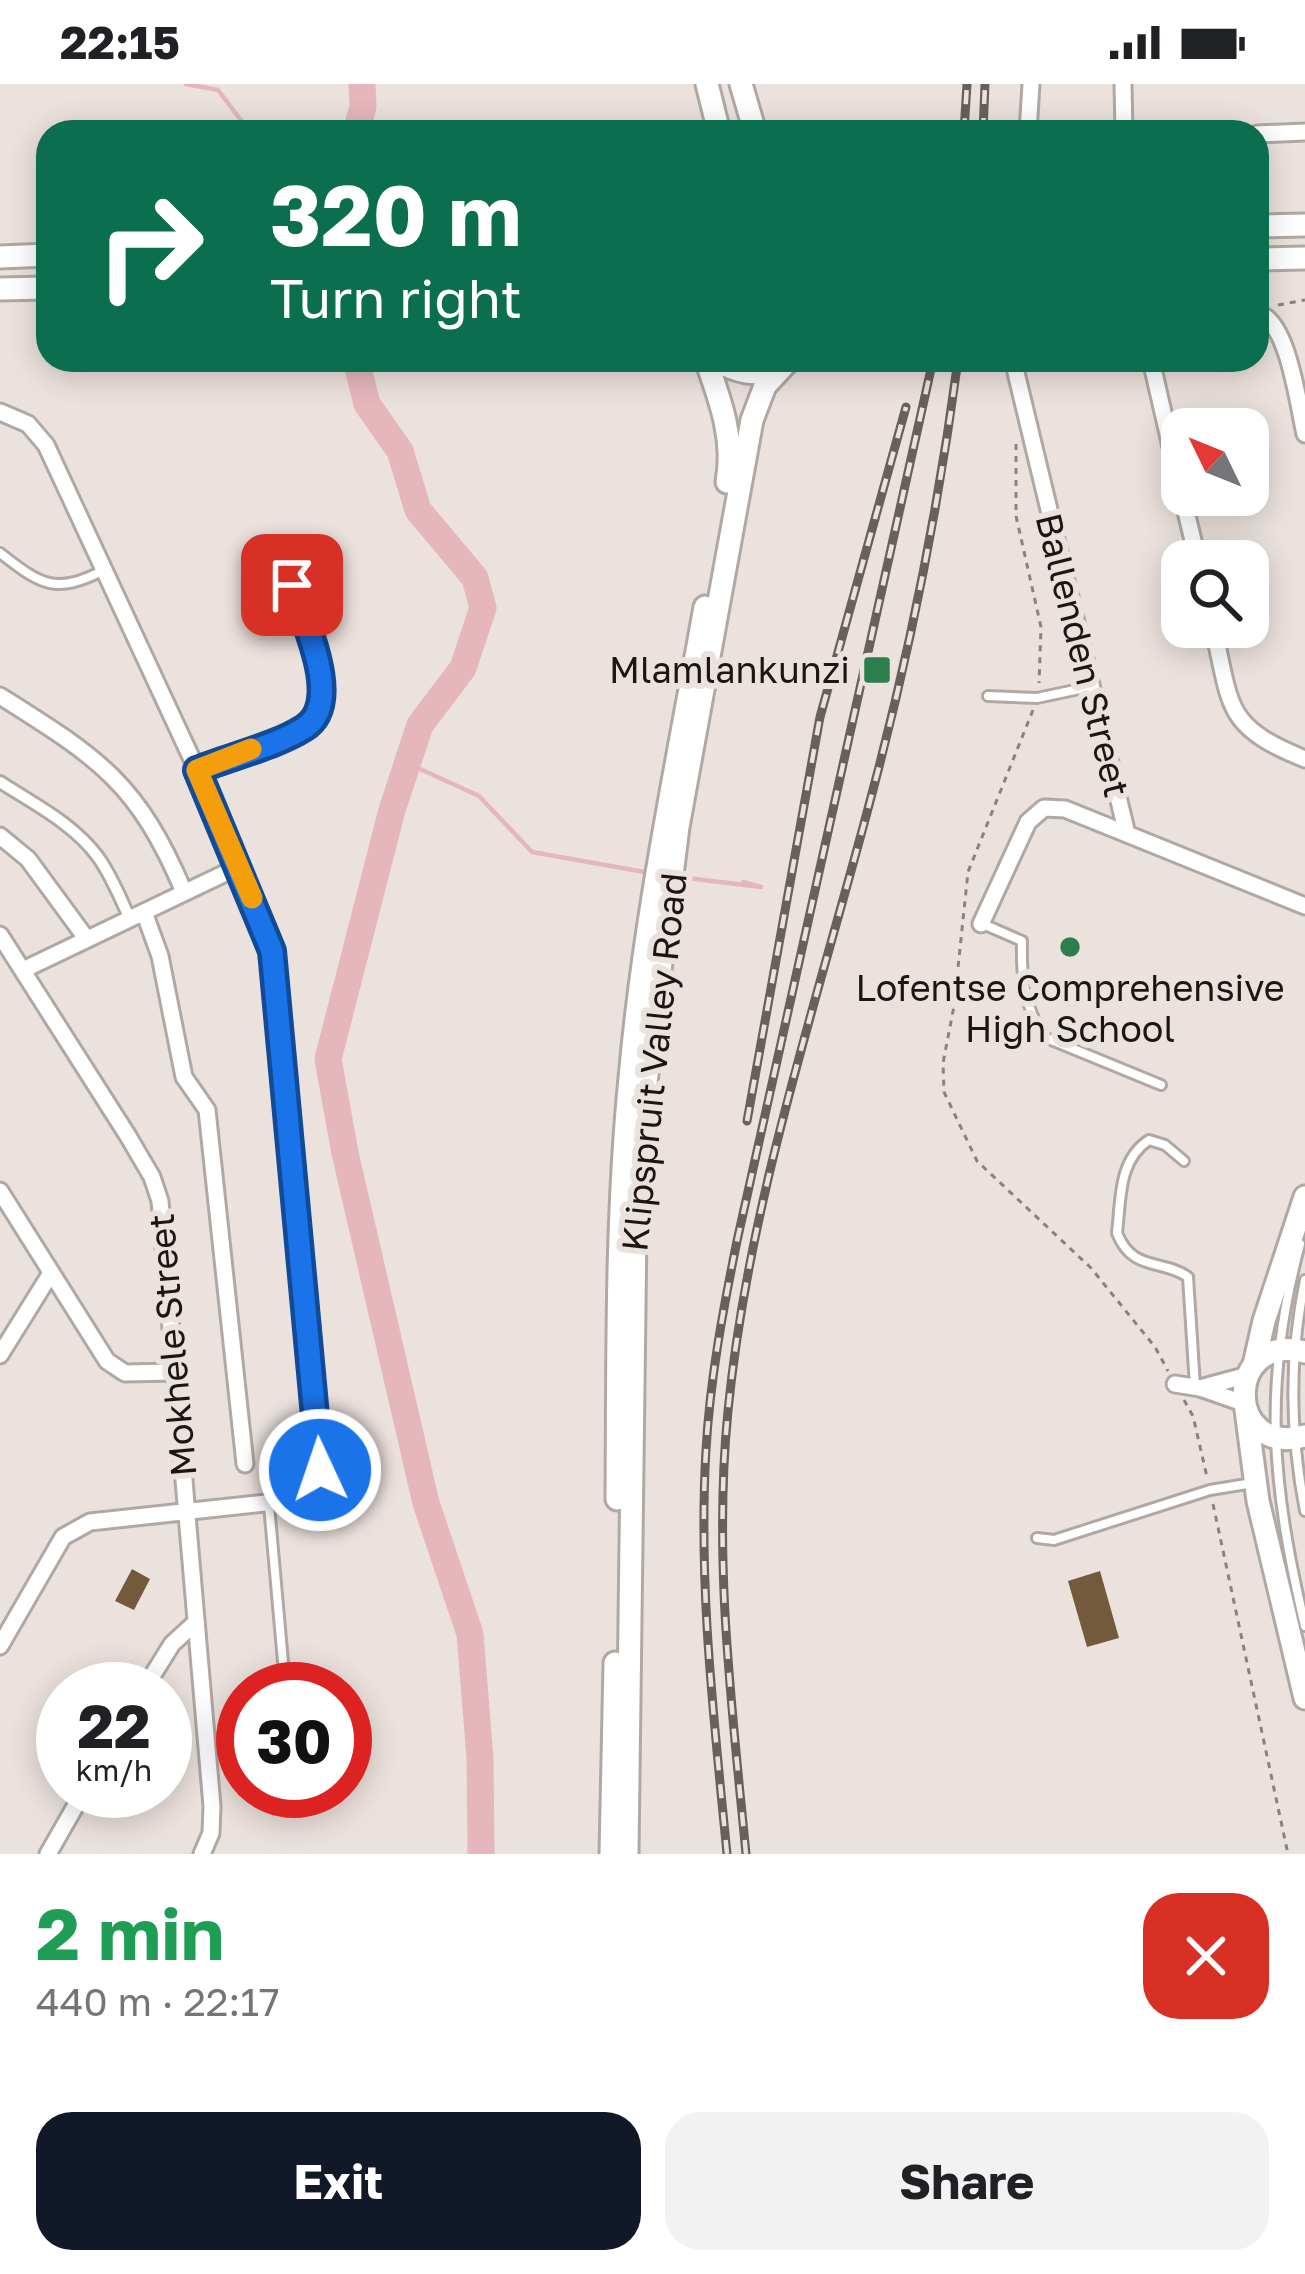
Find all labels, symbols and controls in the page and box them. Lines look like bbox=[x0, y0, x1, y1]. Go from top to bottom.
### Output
text: 22:15 bbox=[60, 15, 180, 69]
text: 320 m bbox=[270, 164, 522, 264]
icon: right bbox=[72, 168, 228, 324]
text: Turn right bbox=[270, 265, 522, 330]
north arrow bbox=[1161, 408, 1269, 516]
map controls bbox=[1161, 408, 1269, 648]
street label: Ballenden Street bbox=[1027, 509, 1140, 801]
pin bbox=[241, 534, 343, 636]
button: search bbox=[1161, 540, 1269, 648]
icon: arrive bbox=[259, 552, 325, 618]
place label: Mlamlankunzi bbox=[609, 648, 850, 691]
marker: Mlamlankunzi bbox=[861, 654, 893, 686]
street label: Klipspruit Valley Road bbox=[612, 871, 695, 1253]
marker: Lofentse Comprehensive High School bbox=[1057, 934, 1083, 960]
place label: Lofentse Comprehensive High School bbox=[855, 966, 1285, 1050]
street label: Mokhele Street bbox=[139, 1212, 204, 1478]
position arrow bbox=[257, 1407, 383, 1533]
speed limit sign: 30 bbox=[216, 1662, 372, 1818]
text: 22 bbox=[77, 1689, 151, 1761]
text: km/h bbox=[76, 1752, 152, 1788]
text: 2 min bbox=[36, 1889, 224, 1976]
button: close bbox=[1143, 1893, 1269, 2019]
text: 440 m · 22:17 bbox=[36, 1978, 280, 2025]
button: Exit bbox=[36, 2112, 641, 2250]
button: Share bbox=[665, 2112, 1269, 2250]

